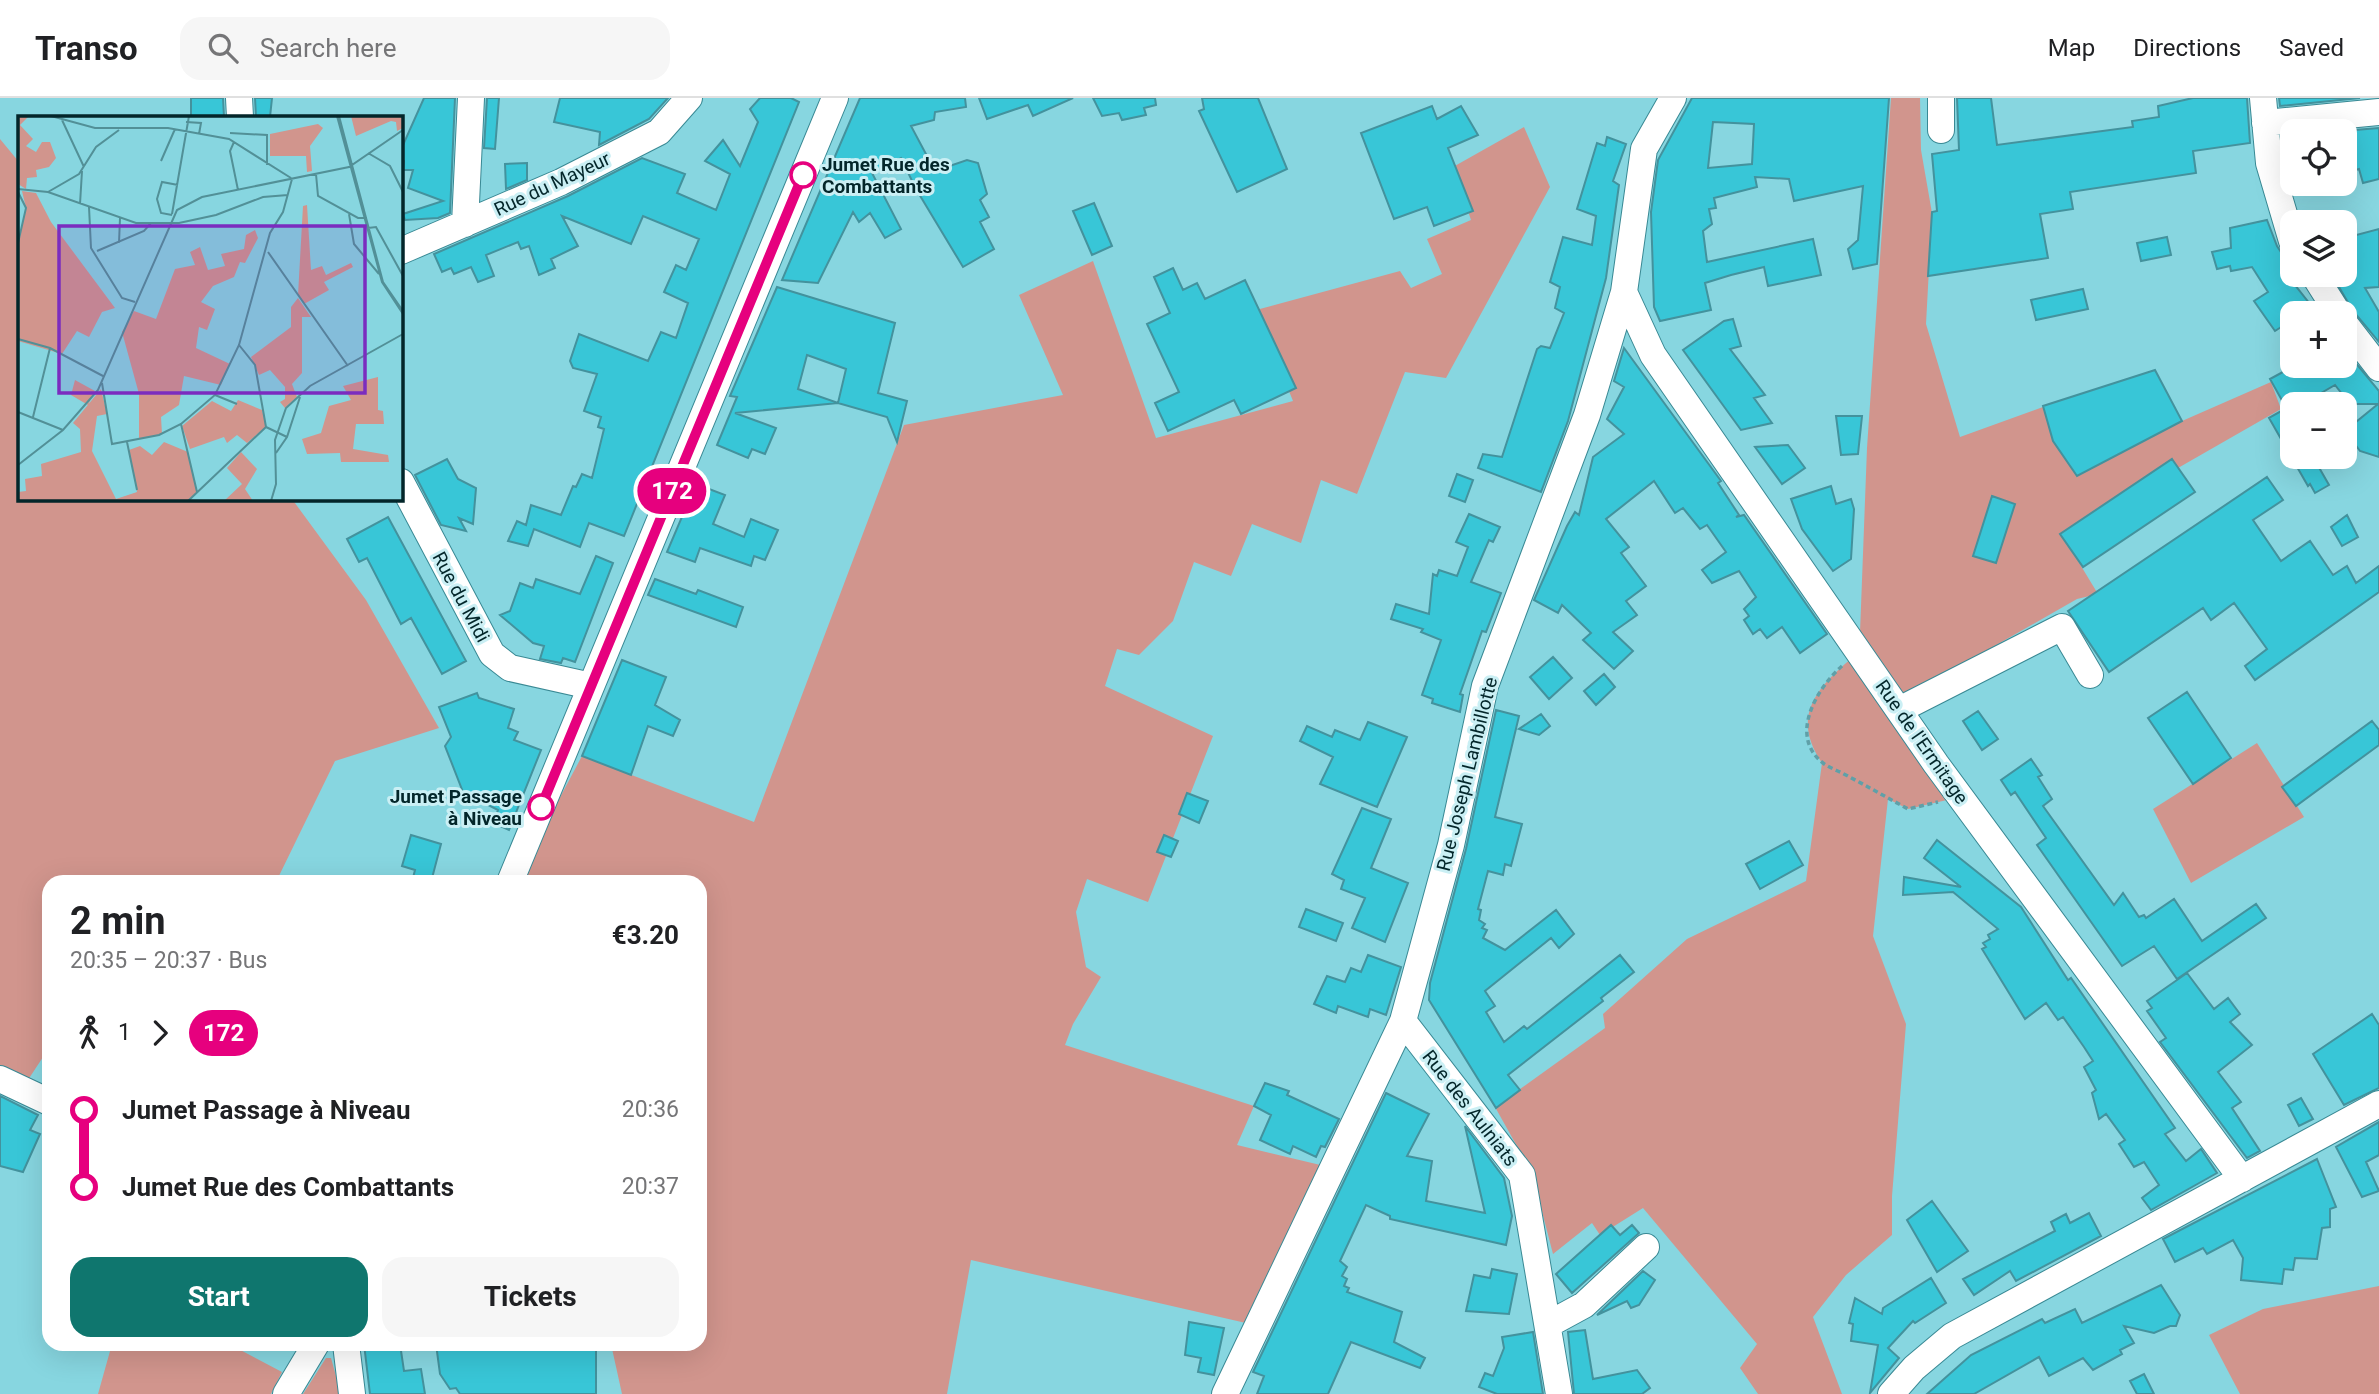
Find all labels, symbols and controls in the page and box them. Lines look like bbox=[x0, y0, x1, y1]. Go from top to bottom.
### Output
search box bbox=[180, 17, 670, 80]
text: Transo bbox=[35, 29, 138, 68]
icon: search bbox=[204, 29, 242, 67]
text: Search here bbox=[260, 33, 396, 63]
text: Map bbox=[2048, 34, 2095, 62]
text: Directions bbox=[2133, 34, 2241, 62]
text: Saved bbox=[2279, 34, 2344, 62]
inset map bbox=[18, 116, 402, 500]
map controls bbox=[2280, 119, 2357, 469]
button: locate bbox=[2280, 119, 2357, 196]
street label: Rue du Mayeur bbox=[490, 147, 614, 221]
place label: Jumet Rue des Combattants bbox=[822, 153, 950, 198]
marker: Jumet Rue des Combattants bbox=[790, 162, 816, 188]
button: layers bbox=[2280, 210, 2357, 287]
button: + bbox=[2280, 301, 2357, 378]
button: − bbox=[2280, 392, 2357, 469]
line badge: 172 bbox=[632, 468, 712, 514]
text: 172 bbox=[651, 477, 693, 505]
street label: Rue du Midi bbox=[428, 548, 494, 646]
street label: Rue Joseph Lambillotte bbox=[1432, 675, 1502, 873]
street label: Rue de l'Ermitage bbox=[1871, 676, 1973, 808]
place label: Jumet Passage à Niveau bbox=[390, 785, 522, 830]
marker: Jumet Passage à Niveau bbox=[528, 794, 554, 820]
text: 2 min bbox=[70, 899, 166, 943]
text: €3.20 bbox=[612, 920, 679, 950]
text: 20:35 – 20:37 · Bus bbox=[70, 947, 267, 974]
icon: walk bbox=[70, 1014, 108, 1052]
icon: forward bbox=[141, 1014, 179, 1052]
text: 1 bbox=[118, 1019, 131, 1046]
text: 172 bbox=[203, 1019, 244, 1047]
street label: Rue des Aulniats bbox=[1417, 1045, 1523, 1171]
text: Jumet Passage à Niveau bbox=[122, 1095, 411, 1125]
text: 20:36 bbox=[622, 1096, 679, 1123]
text: Jumet Rue des Combattants bbox=[122, 1172, 454, 1202]
text: 20:37 bbox=[622, 1173, 679, 1200]
button: Start bbox=[70, 1257, 368, 1337]
button: Tickets bbox=[382, 1257, 679, 1337]

